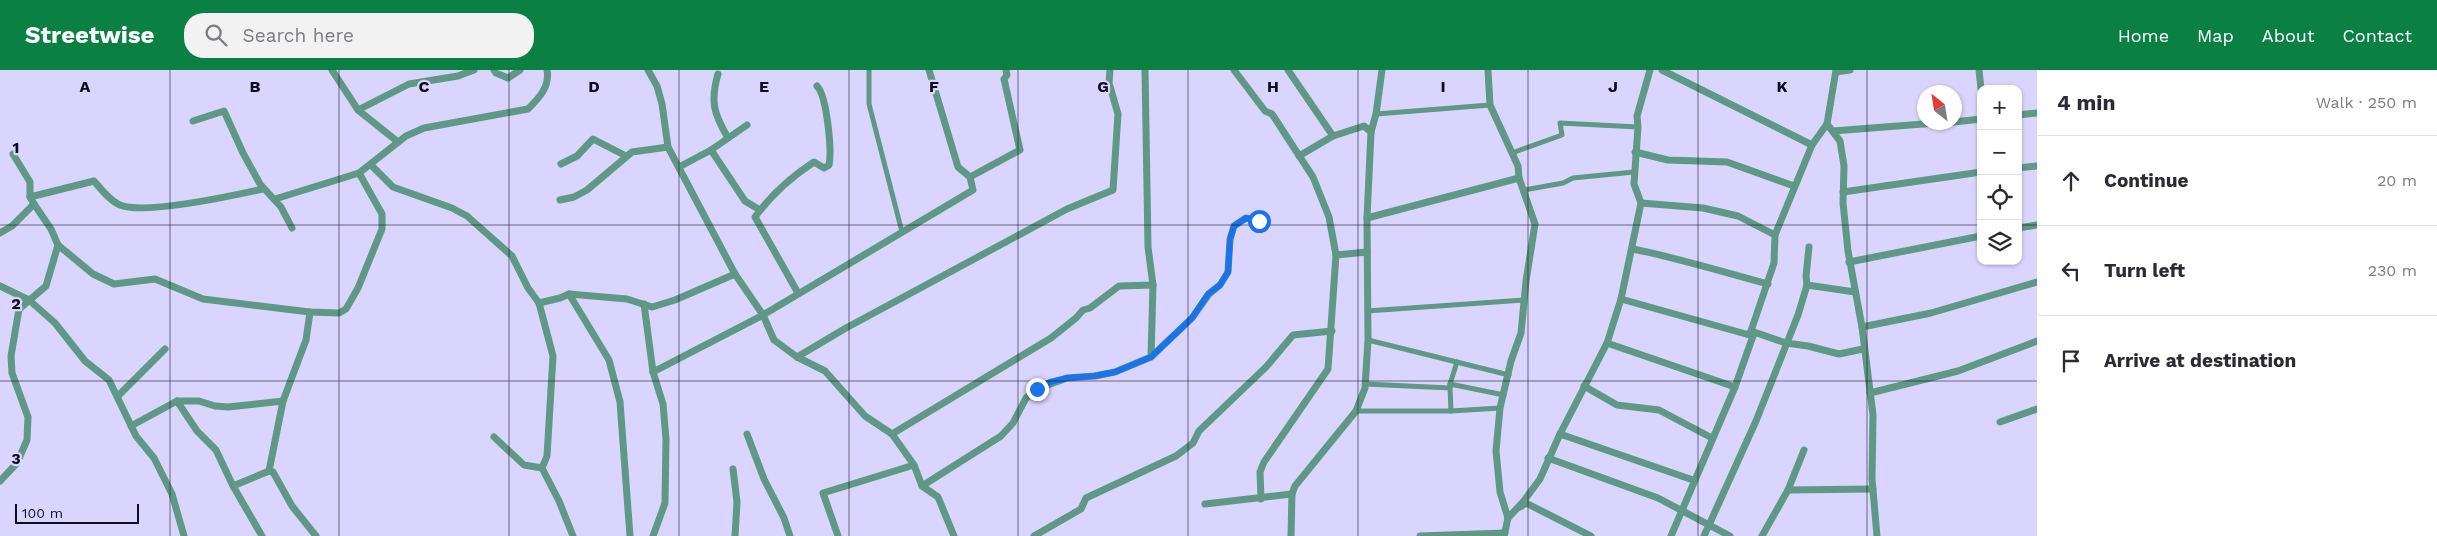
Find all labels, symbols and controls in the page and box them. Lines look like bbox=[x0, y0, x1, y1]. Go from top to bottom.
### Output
search box bbox=[184, 13, 534, 58]
text: Streetwise bbox=[25, 21, 154, 49]
icon: search bbox=[202, 21, 230, 49]
text: Search here bbox=[242, 24, 354, 47]
text: Home bbox=[2118, 25, 2169, 46]
text: Map bbox=[2197, 25, 2234, 46]
text: About bbox=[2262, 25, 2314, 46]
text: Contact bbox=[2342, 25, 2412, 46]
text: A bbox=[80, 77, 91, 96]
text: B bbox=[250, 77, 261, 96]
text: C bbox=[419, 77, 430, 96]
text: D bbox=[588, 77, 600, 96]
text: E bbox=[759, 77, 769, 96]
text: F bbox=[929, 77, 939, 96]
text: G bbox=[1097, 77, 1109, 96]
text: H bbox=[1267, 77, 1279, 96]
text: I bbox=[1440, 77, 1446, 96]
text: J bbox=[1608, 77, 1618, 96]
text: K bbox=[1776, 77, 1788, 96]
north arrow bbox=[1917, 85, 1962, 130]
map controls bbox=[1977, 85, 2022, 265]
button: + bbox=[1977, 85, 2022, 130]
text: 4 min bbox=[2057, 90, 2115, 115]
text: Walk · 250 m bbox=[2316, 93, 2417, 112]
button: − bbox=[1977, 130, 2022, 175]
text: 1 bbox=[13, 138, 19, 157]
icon: ahead bbox=[2057, 167, 2085, 195]
text: Continue bbox=[2104, 169, 2188, 192]
text: 20 m bbox=[2377, 171, 2417, 190]
button: locate bbox=[1977, 175, 2022, 220]
route start bbox=[1248, 210, 1271, 233]
button: layers bbox=[1977, 220, 2022, 265]
icon: left bbox=[2057, 257, 2085, 285]
text: Turn left bbox=[2104, 259, 2185, 282]
text: 230 m bbox=[2368, 261, 2417, 280]
text: 2 bbox=[11, 294, 21, 313]
icon: arrive bbox=[2057, 347, 2085, 375]
text: Arrive at destination bbox=[2104, 349, 2296, 372]
route end bbox=[1026, 378, 1049, 401]
text: 3 bbox=[11, 449, 21, 468]
scale bar bbox=[15, 501, 139, 524]
text: 100 m bbox=[22, 505, 63, 521]

